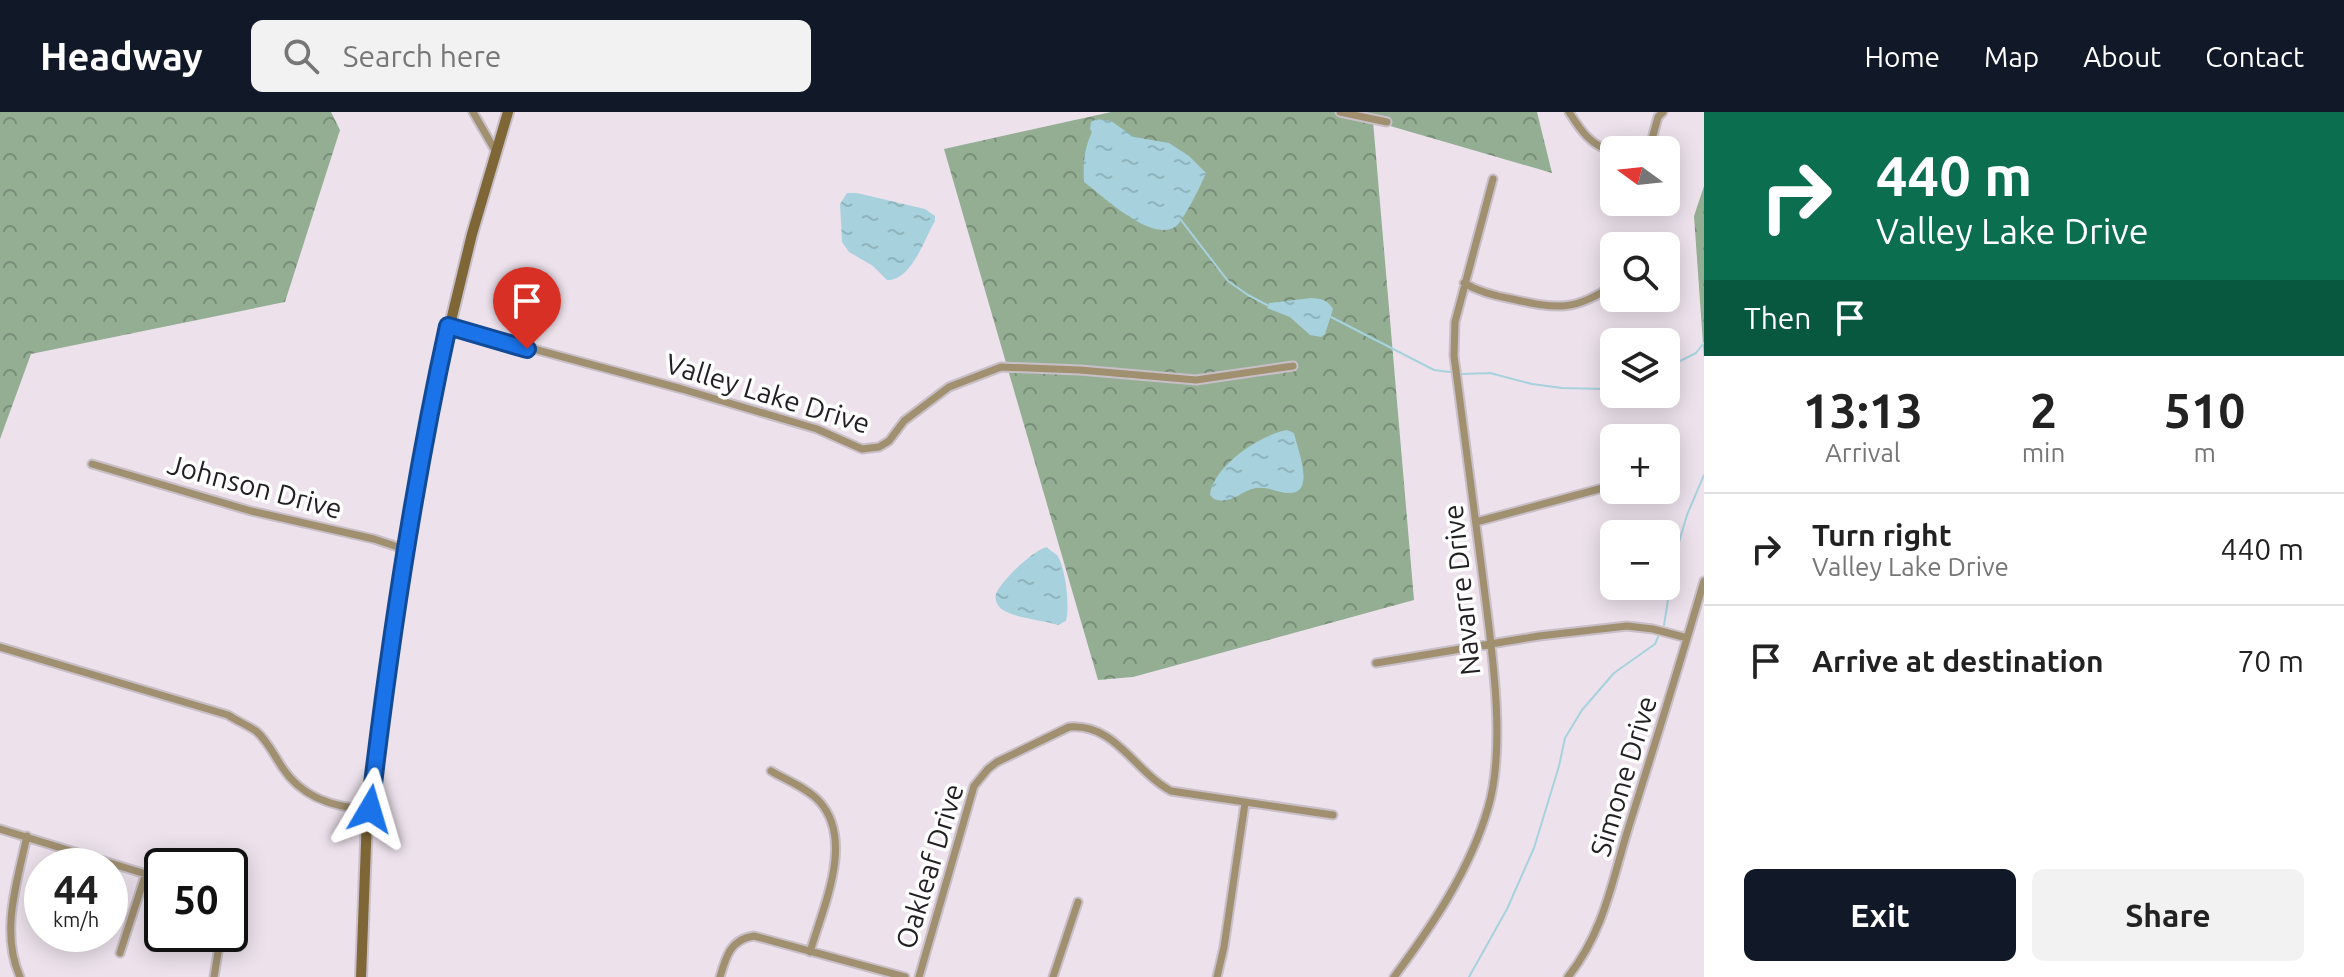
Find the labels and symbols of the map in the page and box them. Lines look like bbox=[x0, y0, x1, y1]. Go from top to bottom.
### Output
north arrow bbox=[1600, 136, 1680, 216]
pin bbox=[493, 267, 561, 349]
street label: Valley Lake Drive bbox=[662, 347, 874, 439]
street label: Johnson Drive bbox=[164, 448, 346, 524]
street label: Navarre Drive bbox=[1437, 503, 1485, 677]
street label: Simone Drive bbox=[1584, 692, 1662, 860]
position arrow bbox=[328, 767, 412, 851]
street label: Oakleaf Drive bbox=[889, 780, 969, 952]
speed limit sign: 50 bbox=[144, 848, 248, 952]

